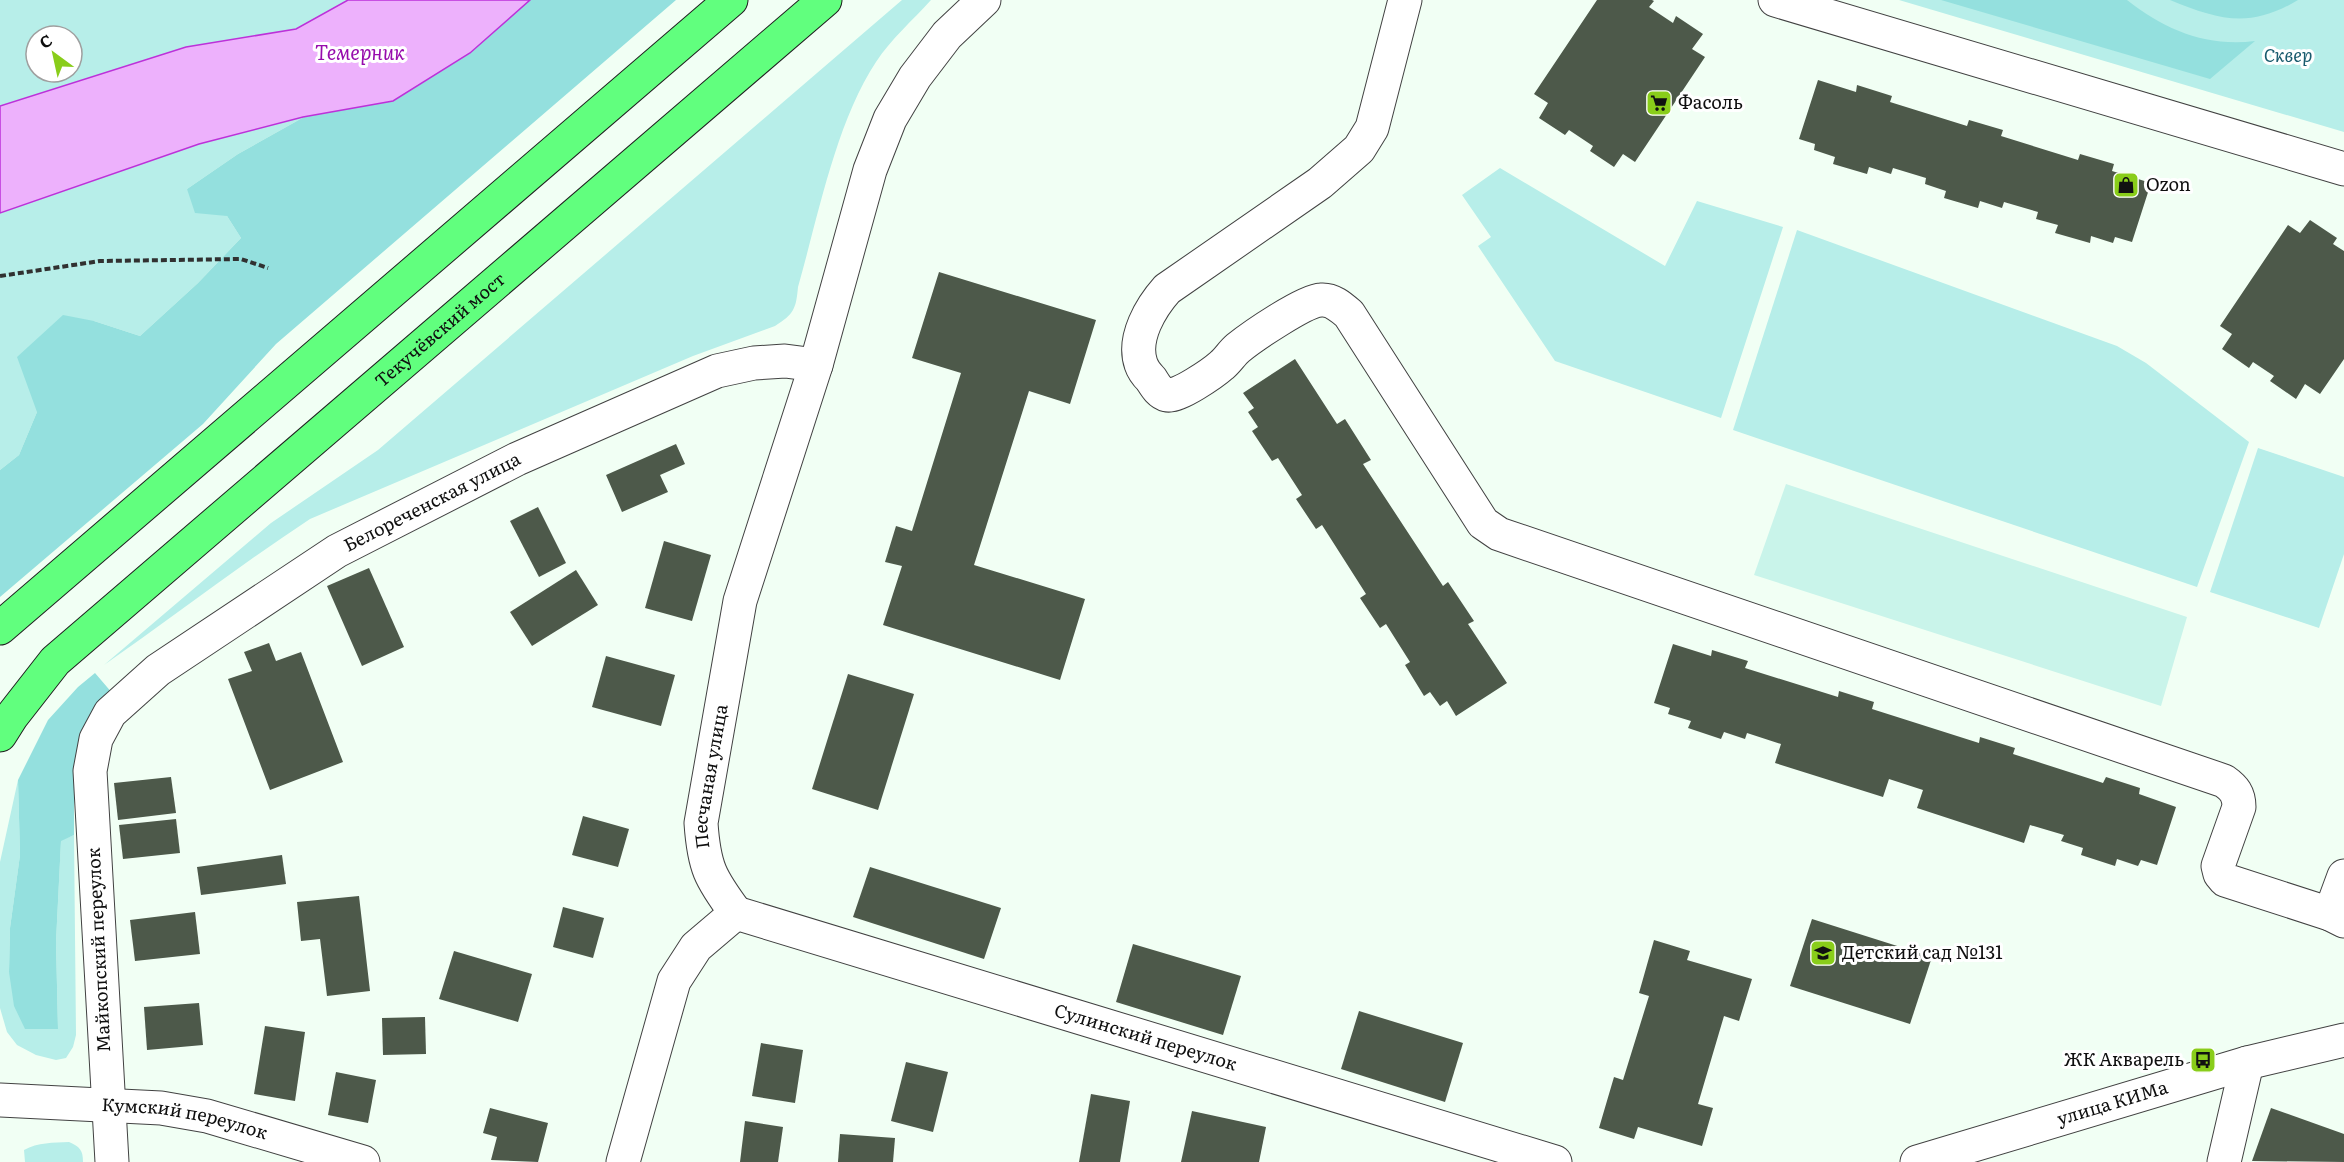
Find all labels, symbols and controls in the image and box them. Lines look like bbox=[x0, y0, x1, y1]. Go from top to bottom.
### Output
north arrow bbox=[24, 24, 84, 84]
text: С bbox=[34, 27, 57, 54]
water label: Темерник bbox=[315, 36, 405, 66]
park label: Сквер bbox=[2264, 41, 2312, 68]
supermarket icon: Фасоль bbox=[1644, 88, 1674, 118]
place label: Фасоль bbox=[1678, 88, 1743, 115]
shop icon: Ozon bbox=[2111, 170, 2141, 200]
place label: Ozon bbox=[2146, 170, 2191, 197]
street label: Текучёвский мост bbox=[368, 265, 511, 393]
street label: Белореченская улица bbox=[338, 444, 525, 558]
street label: Песчаная улица bbox=[686, 702, 734, 851]
street label: Майкопский переулок bbox=[79, 847, 116, 1053]
school or university icon: Детский сад №131 bbox=[1808, 938, 1838, 968]
place label: Детский сад №131 bbox=[1842, 938, 2003, 965]
street label: Сулинский переулок bbox=[1051, 996, 1241, 1077]
place label: ЖК Акварель bbox=[2064, 1045, 2184, 1072]
bus stop icon: ЖК Акварель bbox=[2188, 1045, 2218, 1075]
street label: улица КИМа bbox=[2053, 1072, 2171, 1131]
street label: Кумский переулок bbox=[101, 1090, 271, 1145]

